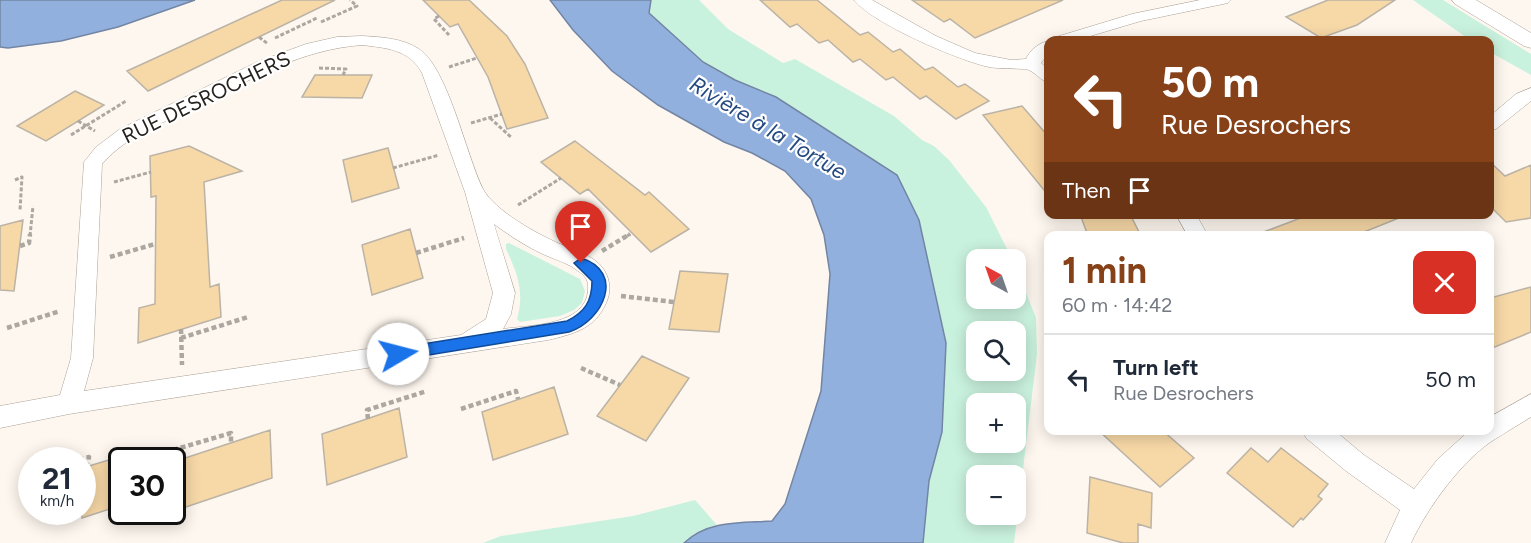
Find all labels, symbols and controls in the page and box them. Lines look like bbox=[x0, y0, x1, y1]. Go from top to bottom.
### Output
street label: RUE DESROCHERS bbox=[118, 45, 294, 149]
text: 50 m bbox=[1161, 57, 1259, 108]
icon: left bbox=[1062, 60, 1140, 138]
water label: Rivière à la Tortue bbox=[685, 71, 851, 185]
text: Rue Desrochers bbox=[1161, 108, 1351, 141]
icon: arrive bbox=[1123, 174, 1156, 207]
text: Then bbox=[1062, 177, 1111, 204]
pin bbox=[555, 201, 606, 263]
icon: arrive bbox=[564, 210, 597, 243]
north arrow bbox=[966, 249, 1026, 309]
map controls bbox=[966, 249, 1026, 525]
text: 1 min bbox=[1062, 249, 1147, 292]
button: close bbox=[1413, 251, 1476, 314]
text: 60 m · 14:42 bbox=[1062, 293, 1172, 317]
button: search bbox=[966, 321, 1026, 381]
position arrow bbox=[366, 322, 430, 386]
text: Turn left bbox=[1113, 354, 1199, 381]
icon: left bbox=[1062, 363, 1095, 396]
text: 50 m bbox=[1425, 366, 1476, 393]
text: Rue Desrochers bbox=[1113, 381, 1254, 405]
button: + bbox=[966, 393, 1026, 453]
speed limit sign: 30 bbox=[108, 447, 186, 525]
text: 21 bbox=[42, 460, 72, 497]
button: − bbox=[966, 465, 1026, 525]
text: km/h bbox=[40, 492, 74, 510]

